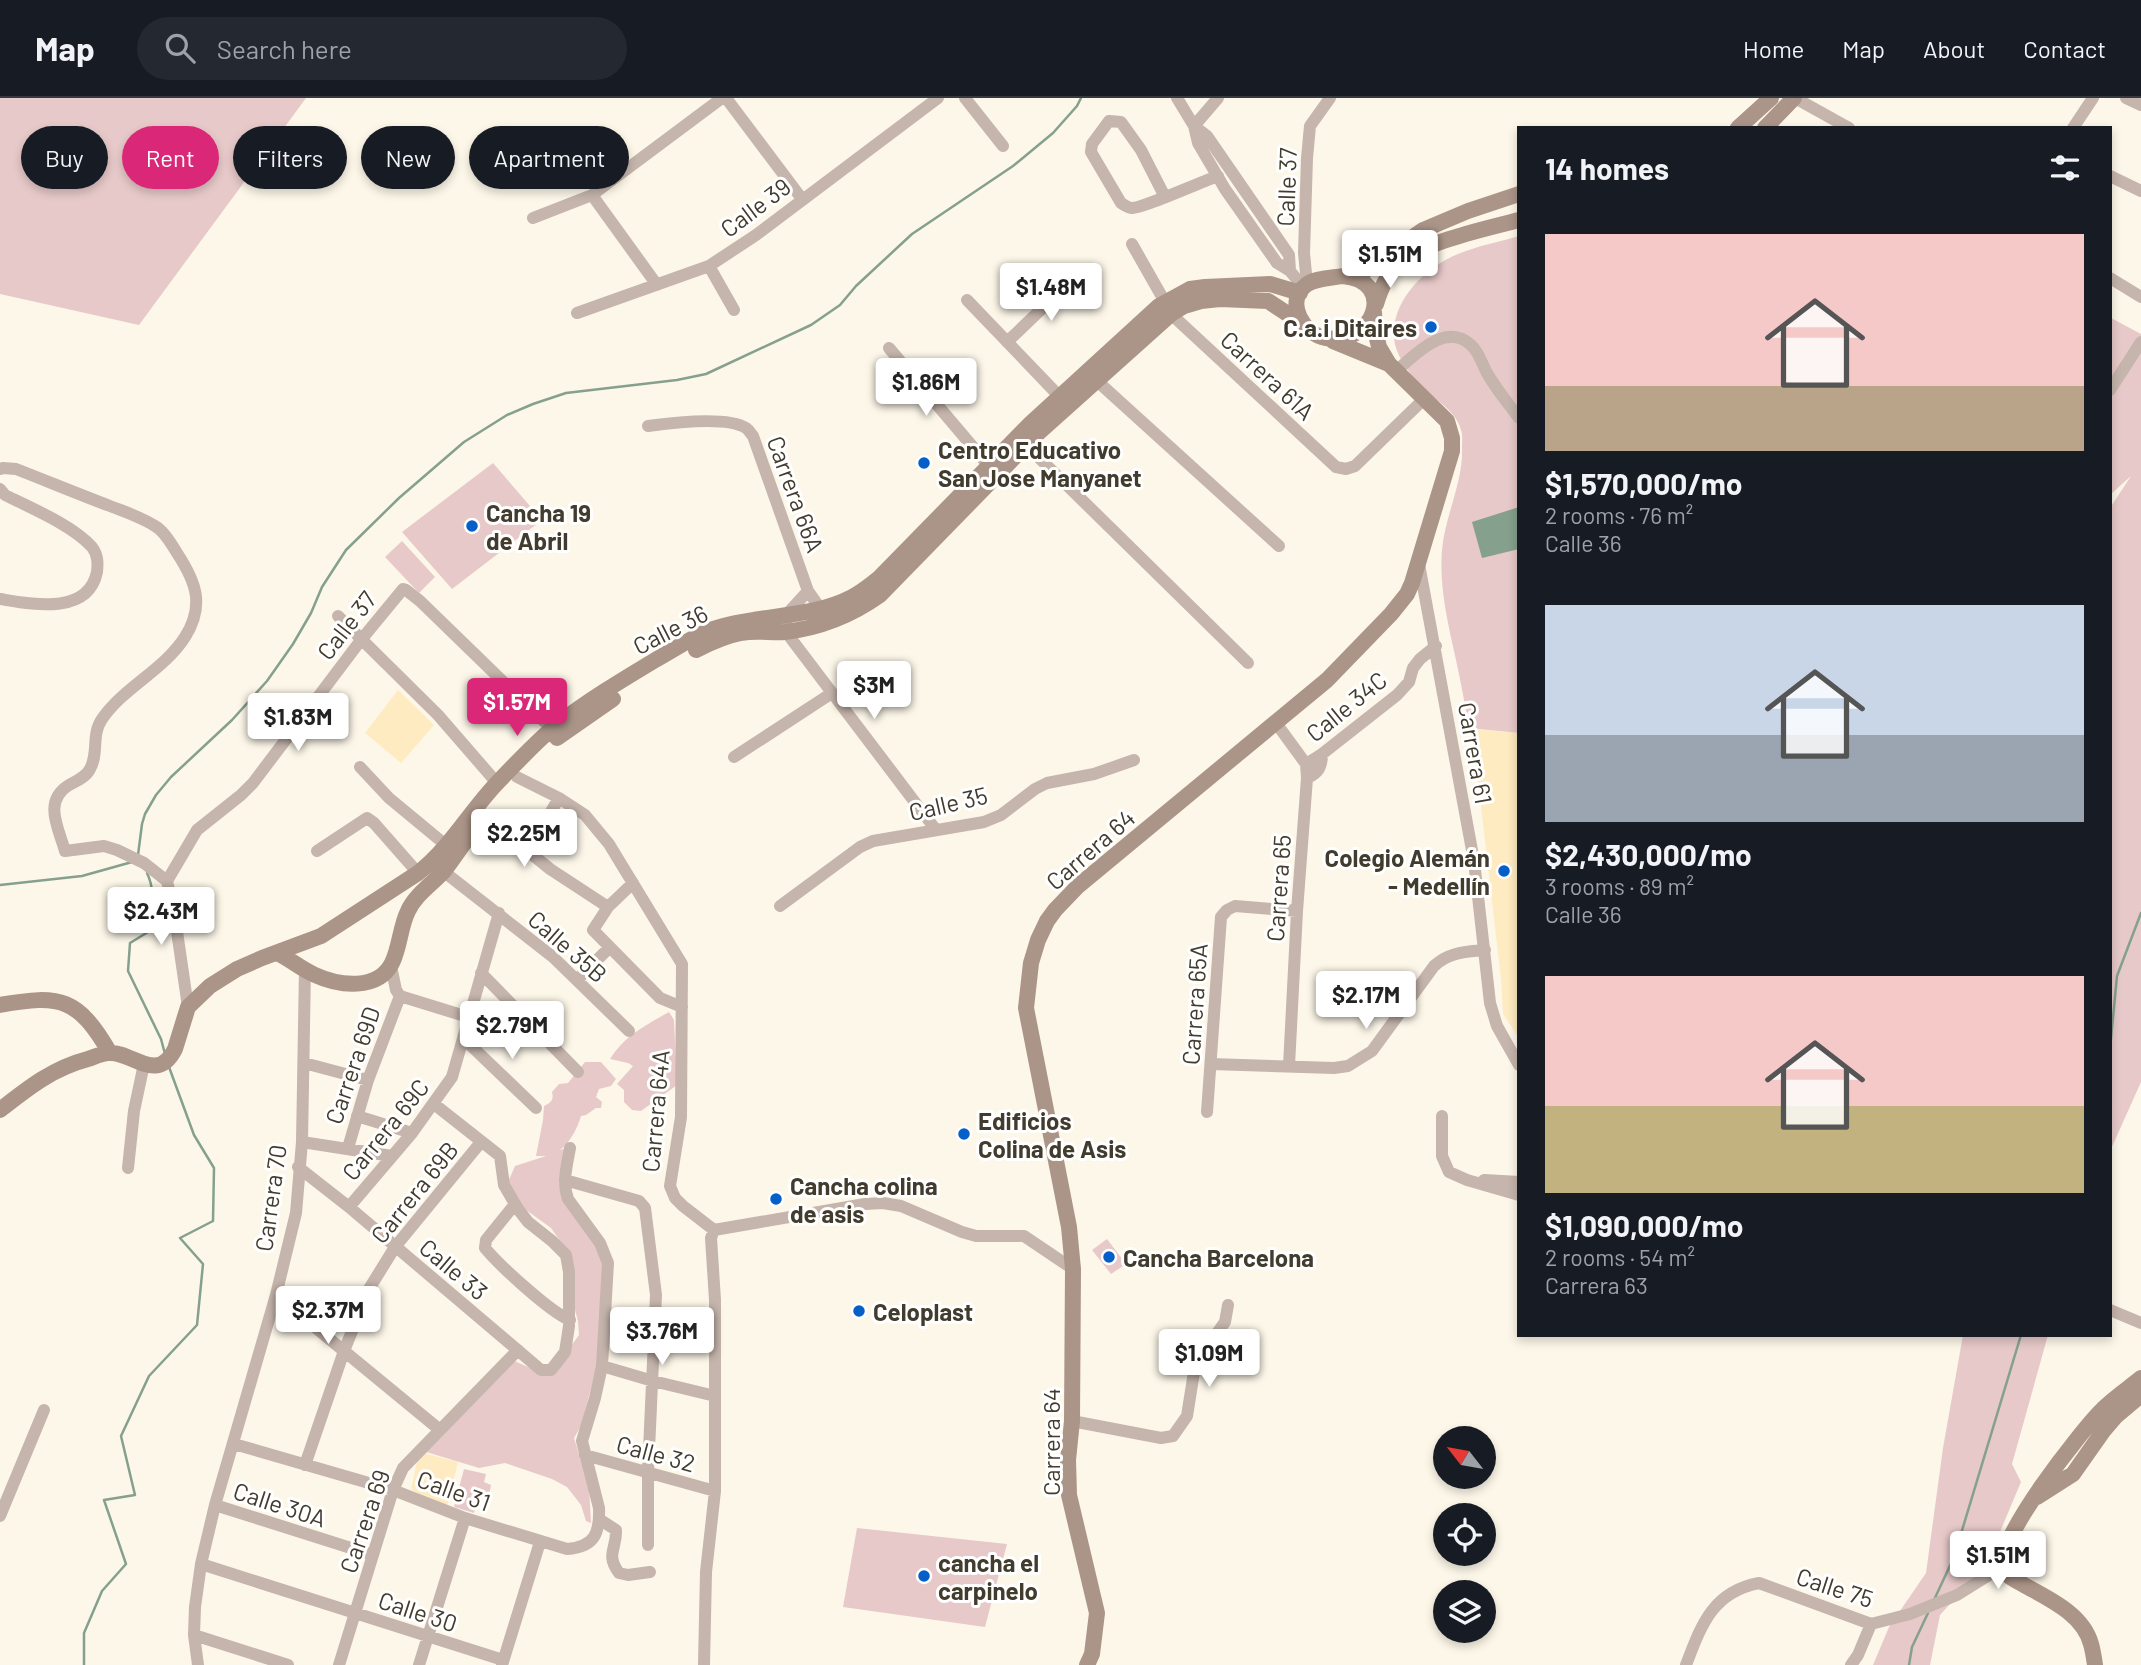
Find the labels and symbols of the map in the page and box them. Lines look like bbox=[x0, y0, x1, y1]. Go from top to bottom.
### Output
street label: Calle 37 bbox=[1270, 147, 1302, 227]
street label: Calle 39 bbox=[714, 171, 796, 243]
pin: $1.51M bbox=[1333, 230, 1447, 290]
pin: $1.48M bbox=[994, 264, 1108, 323]
place label: C.a.i Ditaires bbox=[1283, 313, 1417, 342]
marker: C.a.i Ditaires bbox=[1423, 319, 1439, 335]
street label: Carrera 61A bbox=[1215, 324, 1321, 426]
pin: $1.86M bbox=[869, 358, 983, 418]
street label: Carrera 66A bbox=[762, 432, 830, 556]
place label: Centro Educativo San Jose Manyanet bbox=[938, 435, 1142, 492]
marker: Centro Educativo San Jose Manyanet bbox=[916, 455, 932, 471]
place label: Cancha 19 de Abril bbox=[486, 498, 591, 555]
marker: Cancha 19 de Abril bbox=[464, 518, 480, 534]
street label: Calle 37 bbox=[310, 585, 382, 665]
street label: Calle 36 bbox=[628, 598, 712, 660]
pin: $3M bbox=[840, 662, 908, 721]
street label: Calle 34C bbox=[1300, 665, 1392, 747]
pin: $1.57M bbox=[460, 678, 574, 738]
pin: $1.83M bbox=[241, 694, 355, 753]
street label: Carrera 61 bbox=[1453, 700, 1499, 806]
street label: Calle 35 bbox=[906, 780, 990, 826]
street label: Carrera 64 bbox=[1040, 803, 1140, 895]
pin: $2.25M bbox=[467, 810, 581, 869]
street label: Carrera 65 bbox=[1260, 833, 1296, 943]
place label: Colegio Alemán - Medellín bbox=[1325, 843, 1490, 900]
marker: Colegio Alemán - Medellín bbox=[1496, 863, 1512, 879]
pin: $2.43M bbox=[104, 888, 218, 947]
street label: Calle 35B bbox=[523, 904, 613, 988]
street label: Carrera 65A bbox=[1175, 942, 1213, 1066]
pin: $2.17M bbox=[1309, 972, 1423, 1031]
street label: Carrera 69D bbox=[318, 1002, 386, 1128]
pin: $2.79M bbox=[455, 1002, 569, 1061]
street label: Carrera 64A bbox=[635, 1049, 675, 1173]
street label: Carrera 69C bbox=[335, 1072, 435, 1186]
place label: Edificios Colina de Asis bbox=[978, 1106, 1126, 1163]
marker: Edificios Colina de Asis bbox=[956, 1126, 972, 1142]
street label: Carrera 69B bbox=[364, 1135, 464, 1249]
street label: Carrera 70 bbox=[248, 1143, 292, 1253]
place label: Cancha colina de asis bbox=[790, 1171, 938, 1228]
marker: Cancha colina de asis bbox=[768, 1191, 784, 1207]
street label: Calle 33 bbox=[414, 1232, 494, 1306]
place label: Cancha Barcelona bbox=[1123, 1243, 1314, 1272]
marker: Cancha Barcelona bbox=[1101, 1249, 1117, 1265]
pin: $2.37M bbox=[271, 1286, 385, 1346]
place label: Celoplast bbox=[873, 1297, 973, 1326]
marker: Celoplast bbox=[851, 1303, 867, 1319]
pin: $3.76M bbox=[605, 1308, 719, 1367]
pin: $1.09M bbox=[1152, 1330, 1266, 1389]
street label: Carrera 64 bbox=[1036, 1388, 1065, 1496]
north arrow bbox=[1433, 1426, 1496, 1489]
street label: Calle 32 bbox=[613, 1429, 699, 1477]
street label: Calle 31 bbox=[413, 1463, 495, 1517]
street label: Carrera 69 bbox=[333, 1465, 395, 1577]
street label: Calle 30A bbox=[230, 1475, 330, 1533]
pin: $1.51M bbox=[1941, 1532, 2055, 1591]
place label: cancha el carpinelo bbox=[938, 1548, 1039, 1605]
street label: Calle 75 bbox=[1793, 1561, 1877, 1613]
marker: cancha el carpinelo bbox=[916, 1568, 932, 1584]
street label: Calle 30 bbox=[375, 1585, 461, 1637]

